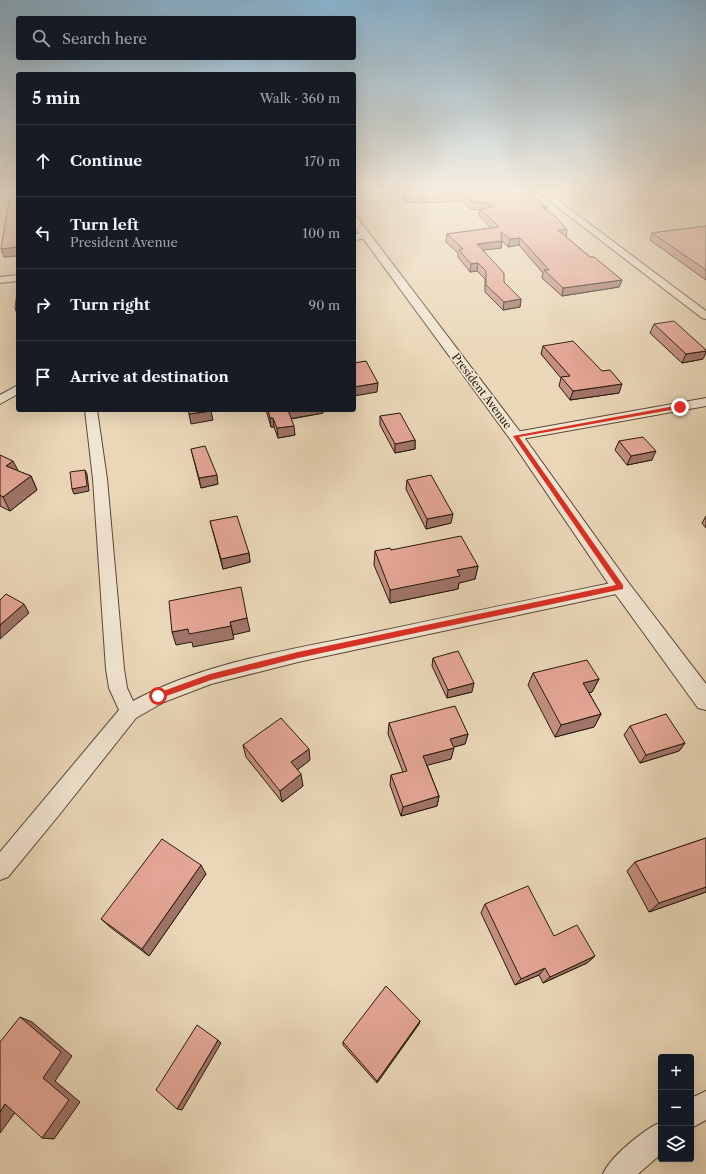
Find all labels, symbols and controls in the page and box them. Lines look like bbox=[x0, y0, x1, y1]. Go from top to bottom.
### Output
search box bbox=[16, 16, 356, 60]
icon: search bbox=[30, 27, 52, 49]
text: Search here bbox=[62, 29, 147, 48]
text: 5 min bbox=[32, 88, 80, 108]
text: Walk · 360 m bbox=[260, 90, 340, 106]
icon: ahead bbox=[32, 150, 54, 172]
text: Continue bbox=[70, 151, 142, 170]
text: 170 m bbox=[304, 153, 340, 169]
text: Turn left bbox=[70, 215, 139, 234]
icon: left bbox=[32, 222, 54, 244]
text: 100 m bbox=[302, 225, 340, 241]
text: President Avenue bbox=[70, 234, 178, 250]
icon: right bbox=[32, 294, 54, 316]
text: Turn right bbox=[70, 295, 150, 314]
text: 90 m bbox=[309, 297, 340, 313]
street label: President Avenue bbox=[449, 350, 515, 432]
icon: arrive bbox=[32, 366, 54, 388]
text: Arrive at destination bbox=[70, 367, 229, 386]
route end bbox=[671, 398, 689, 416]
route start bbox=[149, 687, 167, 705]
map controls bbox=[658, 1054, 694, 1162]
button: + bbox=[658, 1054, 694, 1090]
button: − bbox=[658, 1090, 694, 1126]
button: layers bbox=[658, 1126, 694, 1162]

